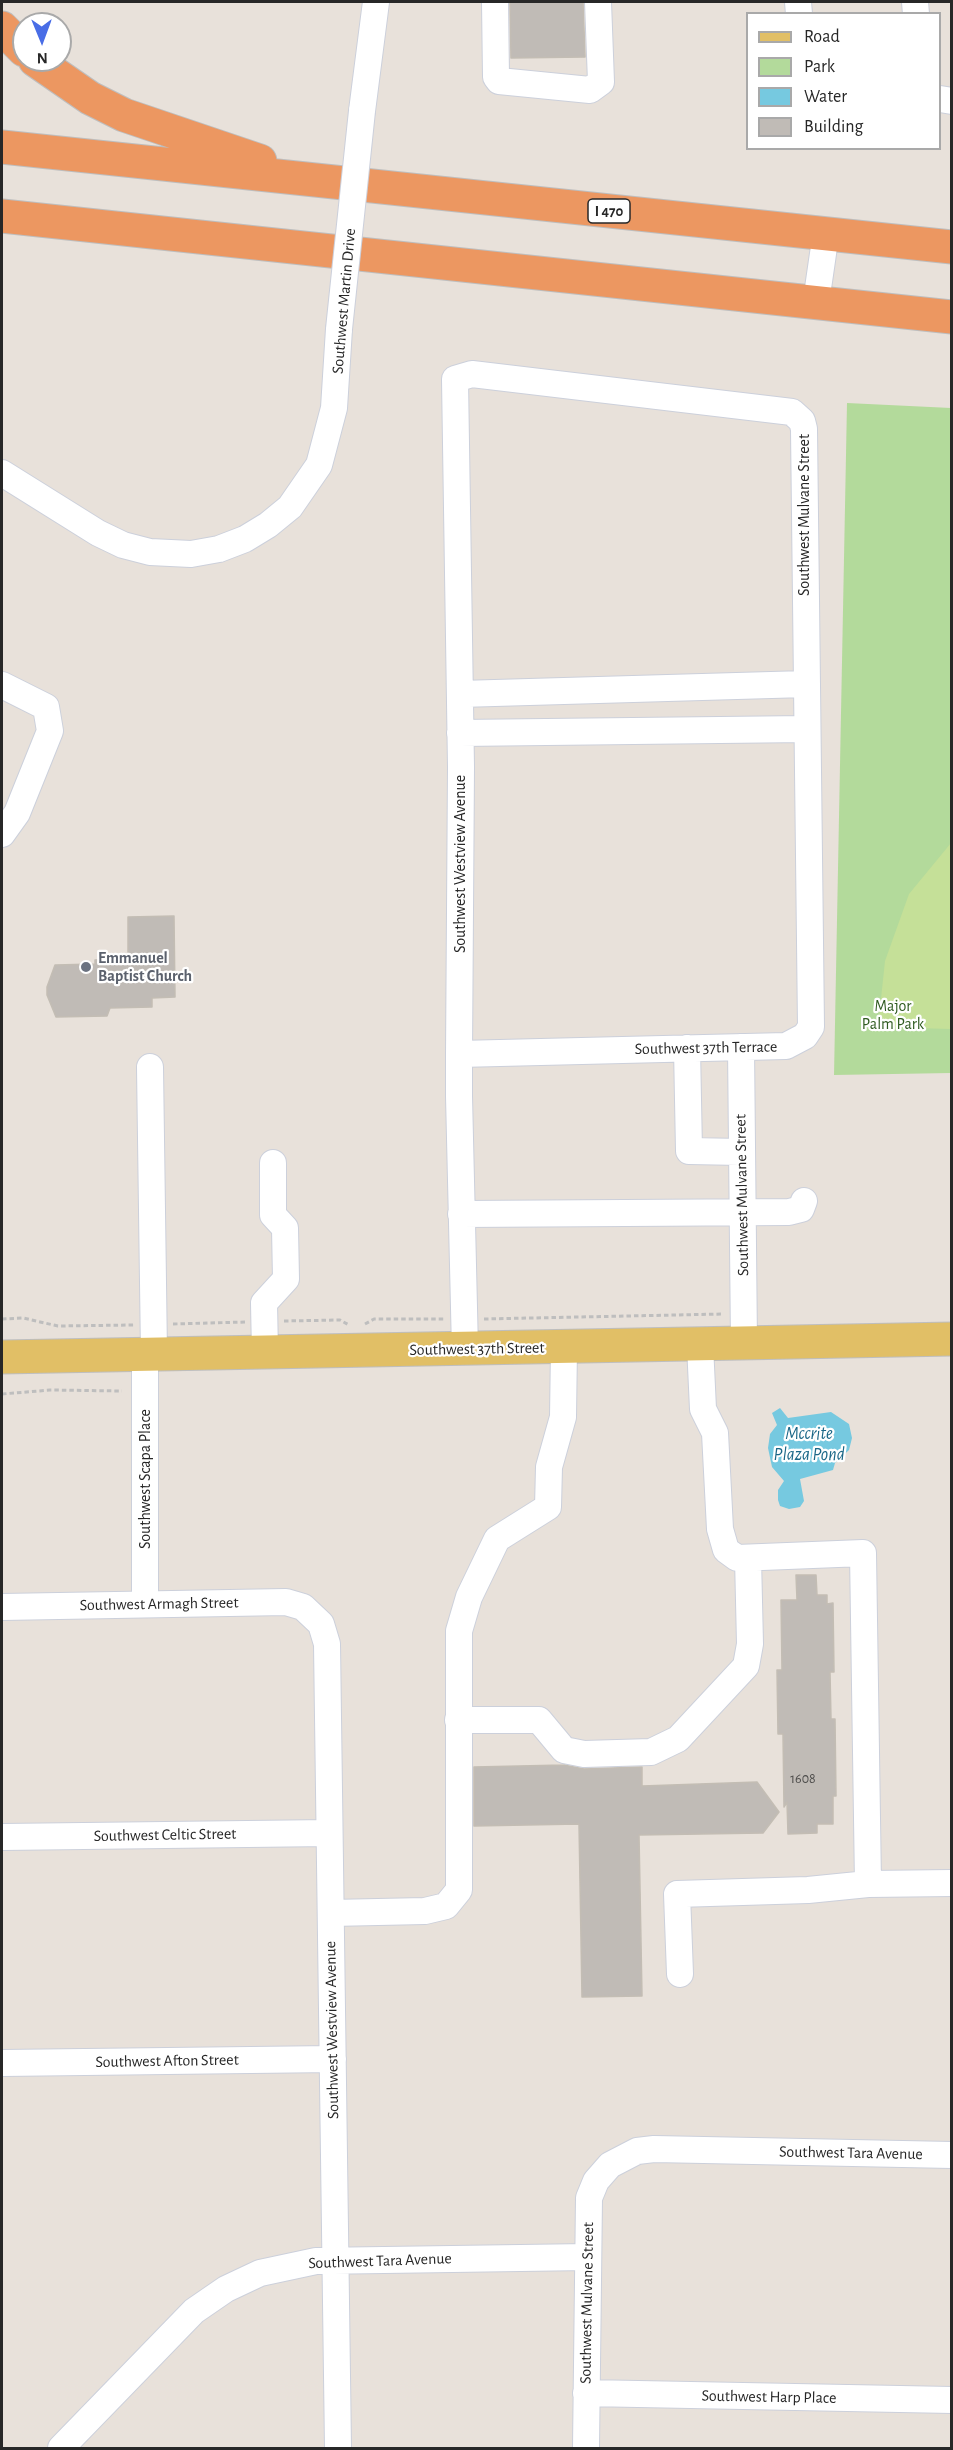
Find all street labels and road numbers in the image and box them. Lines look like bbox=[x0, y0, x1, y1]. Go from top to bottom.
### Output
road number: I 470 bbox=[588, 199, 630, 223]
street label: Southwest Martin Drive bbox=[328, 227, 360, 375]
street label: Southwest Mulvane Street bbox=[794, 434, 814, 596]
street label: Southwest Westview Avenue bbox=[450, 775, 470, 953]
street label: Southwest 37th Terrace bbox=[635, 1037, 777, 1059]
street label: Southwest Mulvane Street bbox=[731, 1114, 753, 1276]
street label: Southwest 37th Street bbox=[409, 1338, 545, 1360]
street label: Southwest Scapa Place bbox=[135, 1409, 155, 1549]
street label: Southwest Armagh Street bbox=[79, 1593, 239, 1615]
street label: Southwest Celtic Street bbox=[93, 1824, 237, 1846]
street label: Southwest Westview Avenue bbox=[321, 1941, 343, 2119]
street label: Southwest Afton Street bbox=[95, 2050, 239, 2072]
street label: Southwest Tara Avenue bbox=[779, 2142, 923, 2164]
street label: Southwest Mulvane Street bbox=[576, 2222, 598, 2384]
street label: Southwest Tara Avenue bbox=[308, 2249, 452, 2273]
street label: Southwest Harp Place bbox=[701, 2386, 837, 2408]

